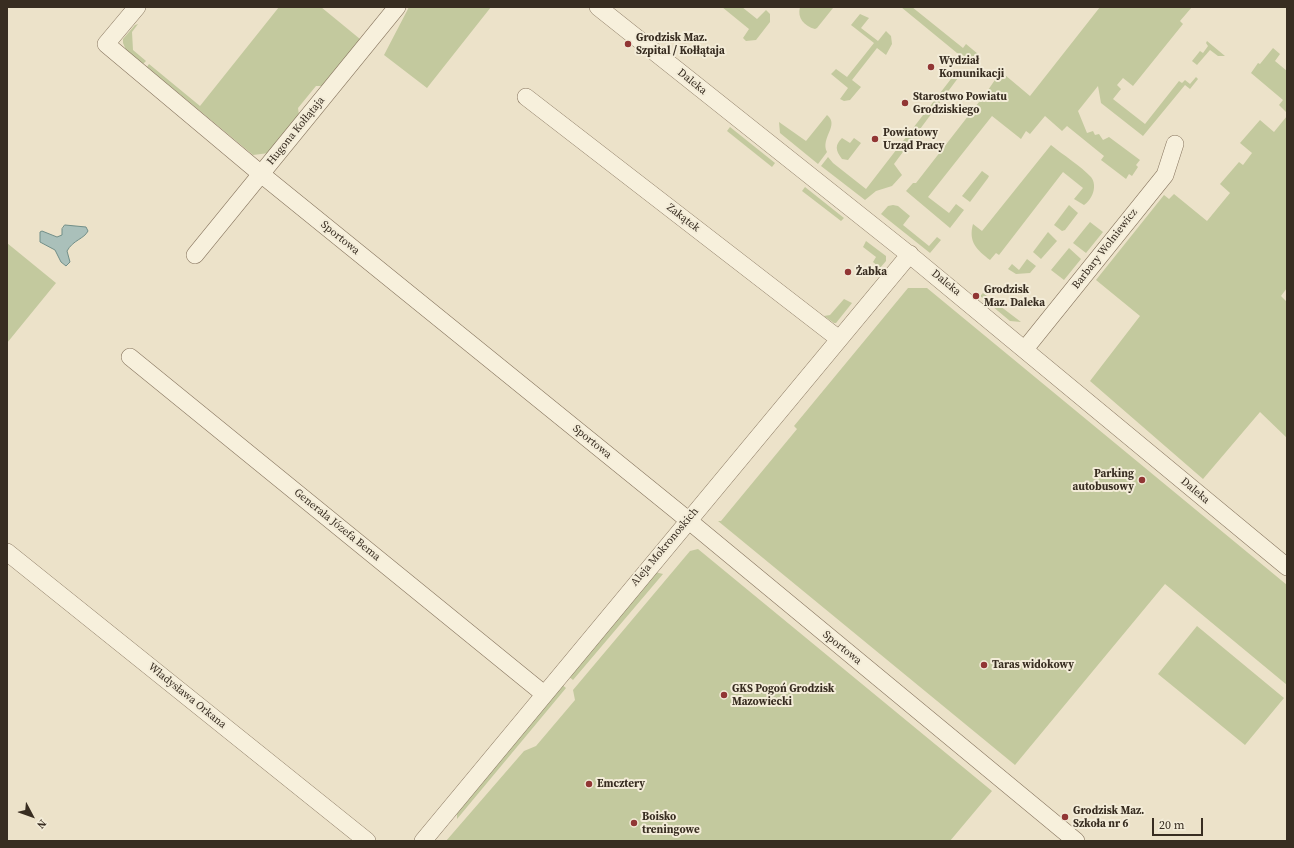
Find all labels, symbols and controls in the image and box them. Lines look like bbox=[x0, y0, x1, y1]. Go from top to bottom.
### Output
place label: Grodzisk Maz. Szpital / Kołłątaja bbox=[636, 31, 725, 57]
marker: Grodzisk Maz. Szpital / Kołłątaja bbox=[623, 39, 633, 49]
place label: Wydział Komunikacji bbox=[939, 54, 1004, 80]
marker: Wydział Komunikacji bbox=[926, 62, 936, 72]
street label: Daleka bbox=[675, 66, 709, 98]
place label: Starostwo Powiatu Grodziskiego bbox=[913, 90, 1007, 116]
street label: Hugona Kołłątaja bbox=[264, 94, 328, 168]
marker: Starostwo Powiatu Grodziskiego bbox=[900, 98, 910, 108]
place label: Powiatowy Urząd Pracy bbox=[883, 126, 944, 152]
marker: Powiatowy Urząd Pracy bbox=[870, 134, 880, 144]
street label: Zakątek bbox=[664, 201, 702, 235]
street label: Barbary Wolniewicz bbox=[1070, 206, 1140, 292]
street label: Sportowa bbox=[318, 218, 362, 258]
place label: Żabka bbox=[856, 265, 887, 279]
marker: Żabka bbox=[843, 267, 853, 277]
street label: Daleka bbox=[929, 267, 963, 299]
place label: Grodzisk Maz. Daleka bbox=[984, 283, 1045, 309]
marker: Grodzisk Maz. Daleka bbox=[971, 291, 981, 301]
street label: Sportowa bbox=[570, 422, 614, 462]
place label: Parking autobusowy bbox=[1072, 467, 1134, 493]
marker: Parking autobusowy bbox=[1137, 475, 1147, 485]
street label: Daleka bbox=[1178, 475, 1212, 507]
street label: Generała Józefa Bema bbox=[291, 486, 383, 564]
street label: Aleja Mokronoskich bbox=[628, 505, 702, 589]
street label: Sportowa bbox=[820, 628, 864, 668]
place label: Taras widokowy bbox=[992, 658, 1074, 672]
street label: Władysława Orkana bbox=[145, 660, 229, 732]
marker: Taras widokowy bbox=[979, 660, 989, 670]
place label: GKS Pogoń Grodzisk Mazowiecki bbox=[732, 682, 834, 708]
marker: GKS Pogoń Grodzisk Mazowiecki bbox=[719, 690, 729, 700]
place label: Emcztery bbox=[597, 777, 645, 791]
marker: Emcztery bbox=[584, 779, 594, 789]
north arrow bbox=[12, 796, 52, 836]
place label: Grodzisk Maz. Szkoła nr 6 bbox=[1073, 804, 1144, 830]
place label: Boisko treningowe bbox=[642, 810, 700, 836]
scale bar bbox=[1154, 810, 1205, 836]
marker: Grodzisk Maz. Szkoła nr 6 bbox=[1060, 812, 1070, 822]
text: N bbox=[33, 816, 50, 832]
text: 20 m bbox=[1159, 817, 1185, 833]
marker: Boisko treningowe bbox=[629, 818, 639, 828]

